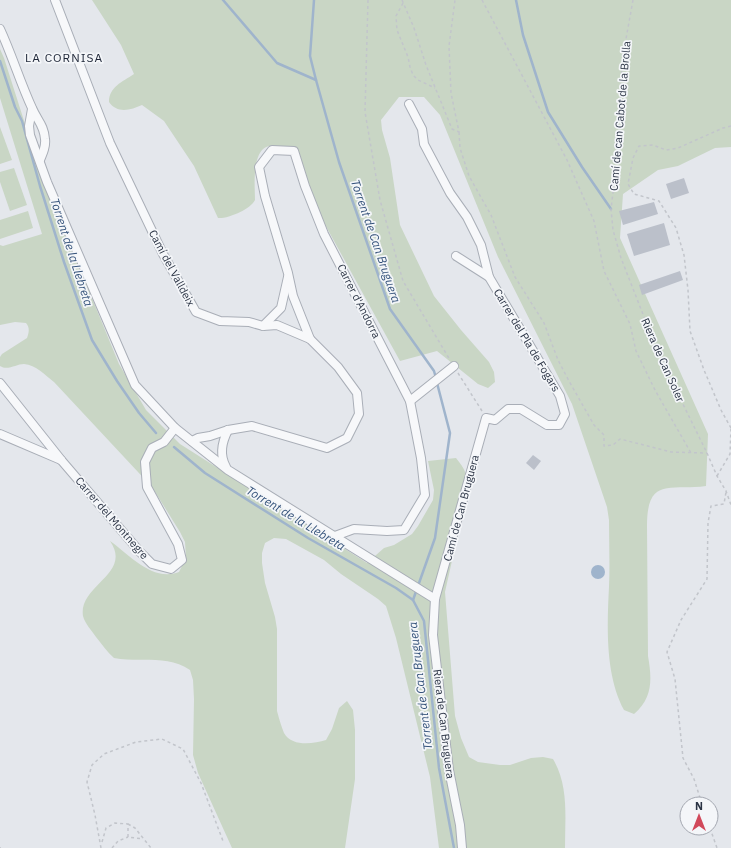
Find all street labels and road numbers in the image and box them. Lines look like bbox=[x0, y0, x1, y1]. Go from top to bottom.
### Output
street label: Camí de can Cabot de la Brolla bbox=[606, 40, 634, 191]
street label: Camí del Valldeix bbox=[146, 227, 198, 309]
street label: Carrer d'Andorra bbox=[334, 261, 384, 341]
street label: Carrer del Pla de Fogars bbox=[491, 286, 563, 394]
street label: Riera de Can Soler bbox=[638, 316, 688, 404]
street label: Camí de Can Bruguera bbox=[440, 453, 482, 563]
street label: Carrer del Montnegre bbox=[72, 474, 152, 562]
street label: Riera de Can Bruguera bbox=[430, 668, 458, 780]

